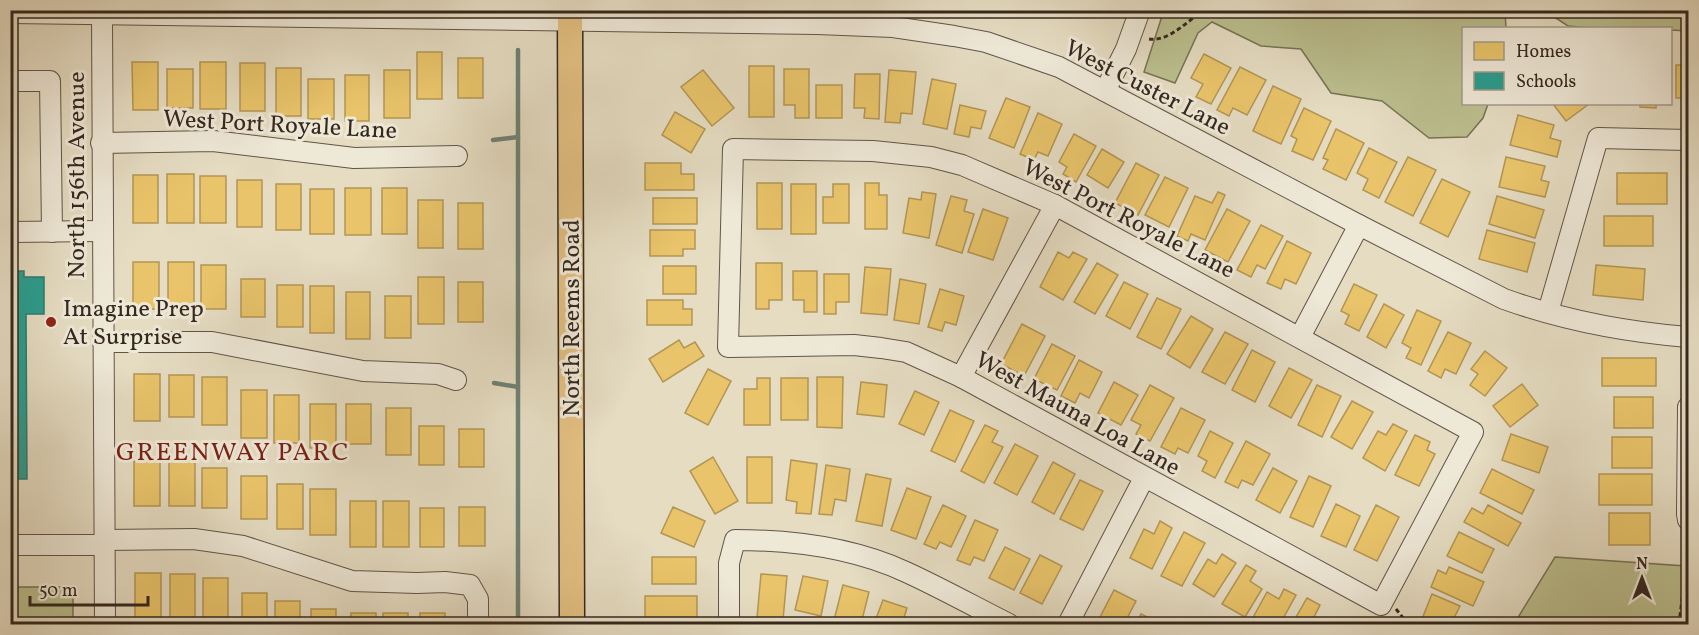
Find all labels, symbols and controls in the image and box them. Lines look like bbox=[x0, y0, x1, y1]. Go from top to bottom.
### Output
legend bbox=[1462, 27, 1672, 105]
street label: West Custer Lane bbox=[1058, 32, 1236, 145]
text: Homes bbox=[1516, 40, 1571, 65]
text: Schools bbox=[1516, 70, 1576, 95]
street label: North 156th Avenue bbox=[61, 71, 95, 279]
street label: West Port Royale Lane bbox=[162, 103, 398, 149]
street label: West Port Royale Lane bbox=[1016, 151, 1240, 288]
street label: North Reems Road bbox=[556, 219, 590, 417]
place label: Imagine Prep At Surprise bbox=[63, 293, 204, 355]
marker: Imagine Prep At Surprise bbox=[44, 315, 58, 329]
street label: West Mauna Loa Lane bbox=[968, 344, 1186, 485]
district label: GREENWAY PARC bbox=[116, 435, 350, 471]
north arrow bbox=[1612, 548, 1672, 608]
text: N bbox=[1636, 554, 1648, 576]
scale bar bbox=[30, 569, 148, 607]
text: 50 m bbox=[39, 579, 78, 604]

